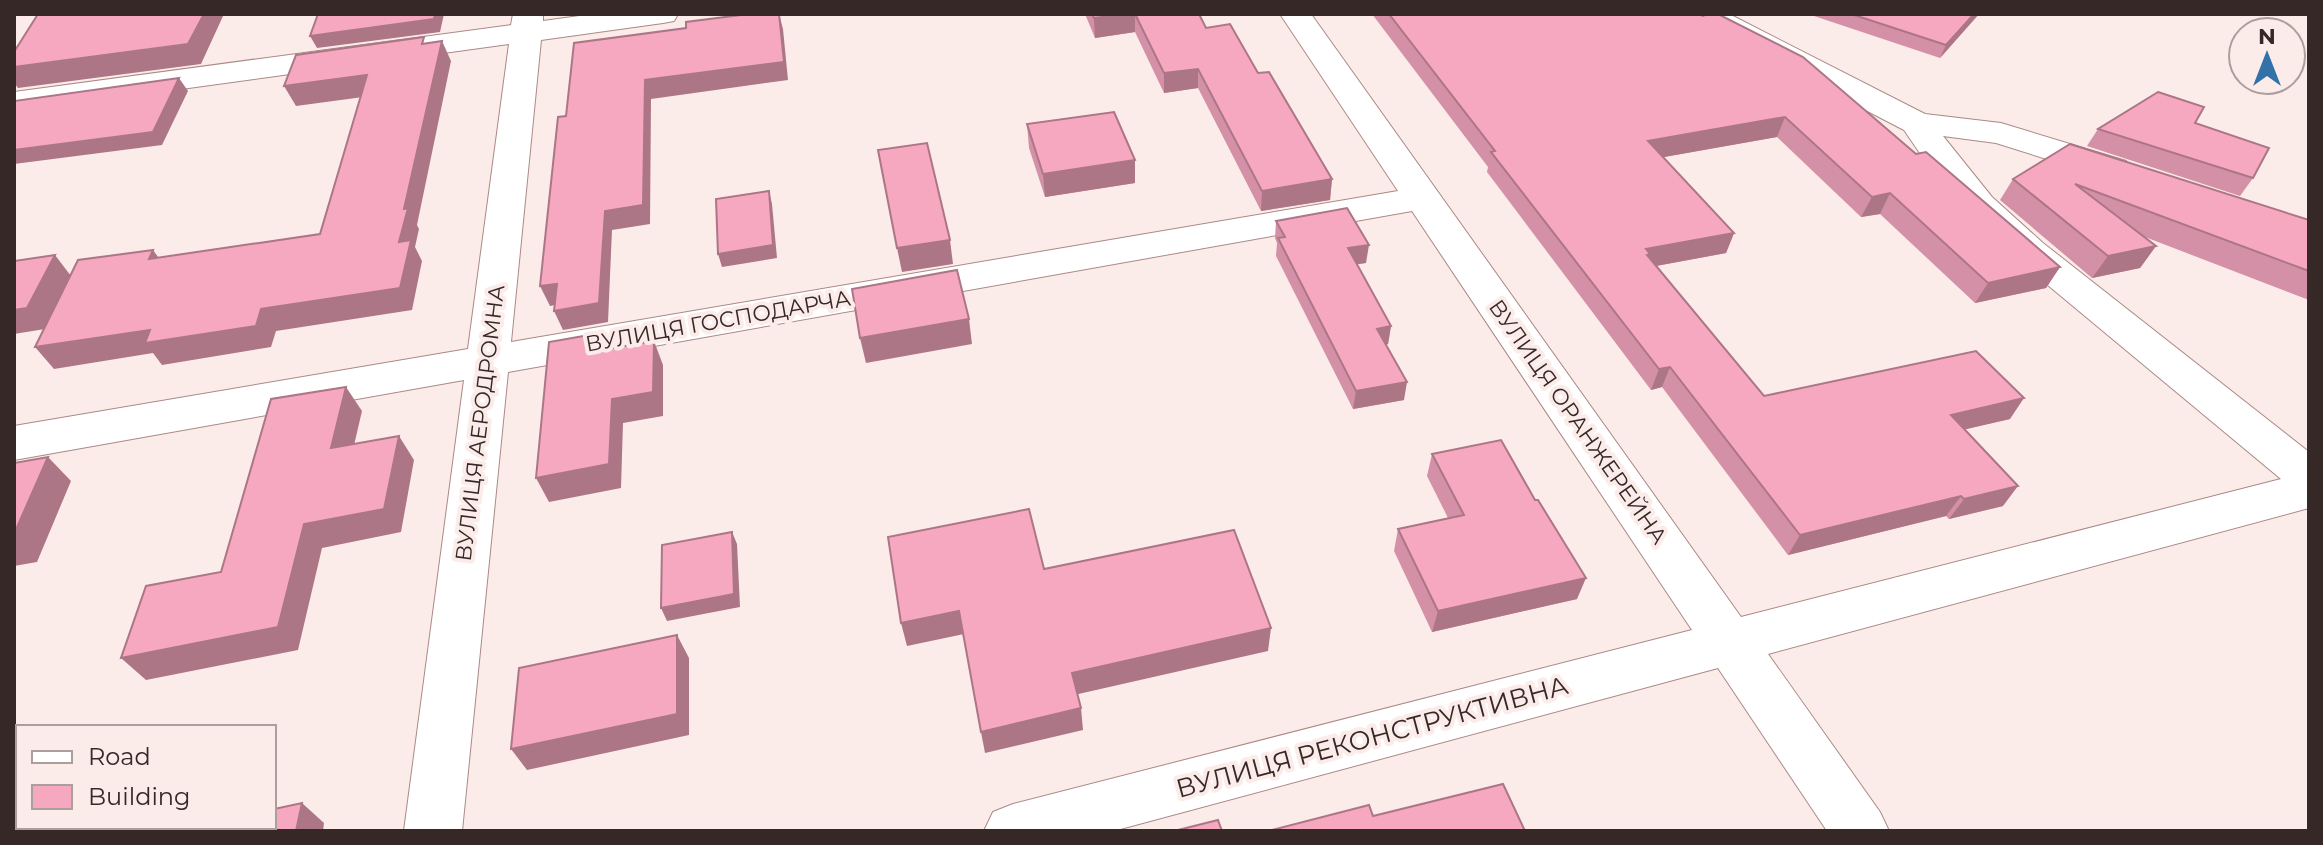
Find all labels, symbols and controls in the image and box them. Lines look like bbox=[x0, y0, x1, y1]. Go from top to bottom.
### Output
north arrow bbox=[2227, 16, 2307, 96]
text: N bbox=[2258, 23, 2276, 50]
street label: ВУЛИЦЯ АЕРОДРОМНА bbox=[450, 283, 510, 563]
street label: ВУЛИЦЯ ГОСПОДАРЧА bbox=[583, 284, 853, 358]
street label: ВУЛИЦЯ ОРАНЖЕРЕЙНА bbox=[1483, 295, 1673, 550]
street label: ВУЛИЦЯ РЕКОНСТРУКТИВНА bbox=[1172, 669, 1572, 805]
legend bbox=[16, 725, 276, 829]
text: Road bbox=[88, 742, 151, 771]
text: Building bbox=[88, 782, 191, 811]

